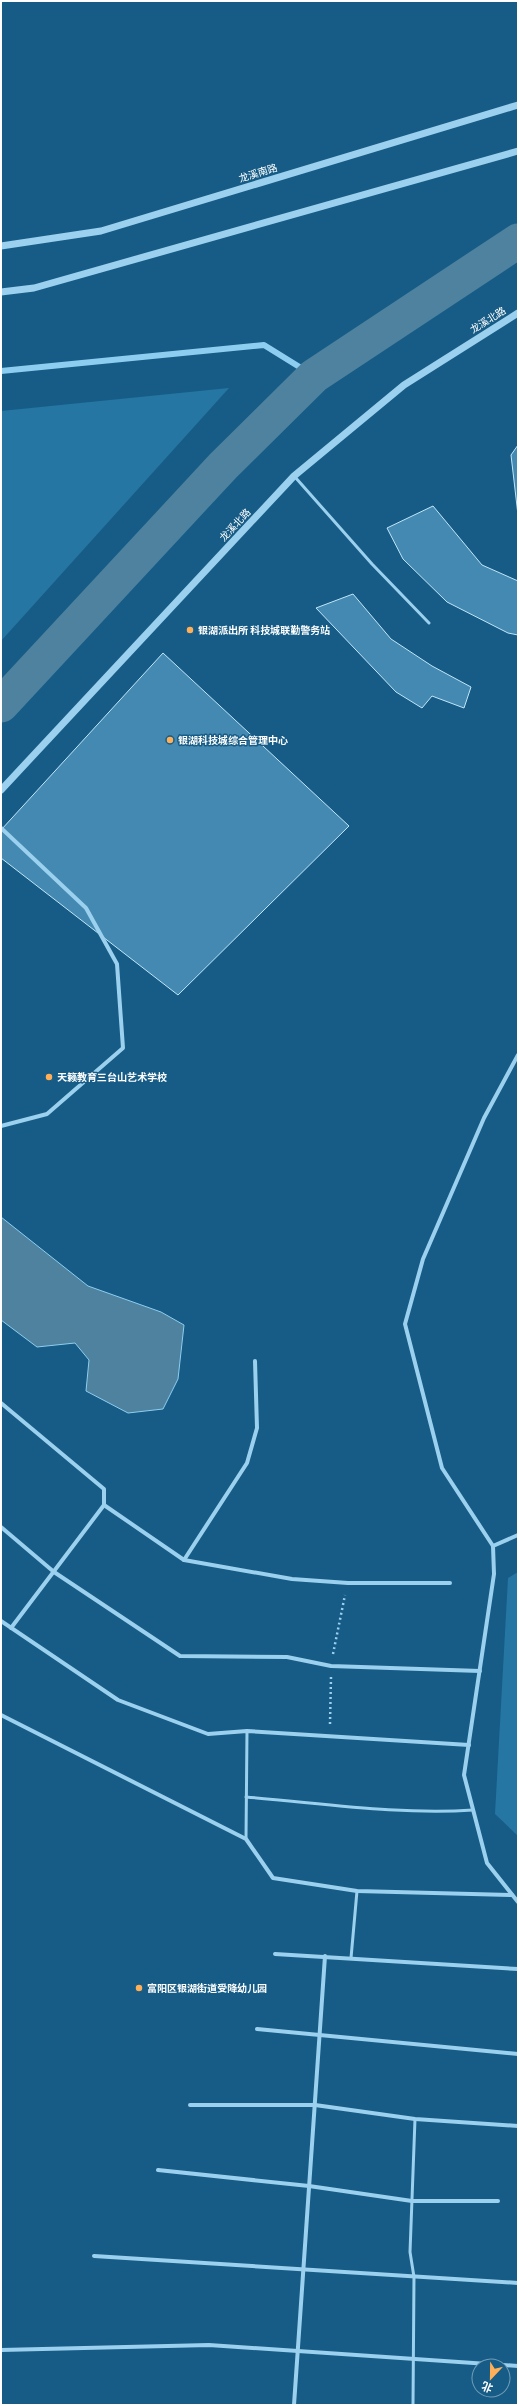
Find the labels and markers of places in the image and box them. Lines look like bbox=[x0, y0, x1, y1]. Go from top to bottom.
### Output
place label: 银湖派出所 科技城联勤警务站 bbox=[198, 624, 330, 637]
marker: 银湖派出所 科技城联勤警务站 bbox=[185, 625, 195, 635]
place label: 银湖科技城综合管理中心 bbox=[178, 734, 288, 747]
marker: 银湖科技城综合管理中心 bbox=[165, 735, 175, 745]
place label: 天籁教育三台山艺术学校 bbox=[57, 1071, 167, 1084]
marker: 天籁教育三台山艺术学校 bbox=[44, 1072, 54, 1082]
place label: 富阳区银湖街道受降幼儿园 bbox=[147, 1982, 267, 1995]
marker: 富阳区银湖街道受降幼儿园 bbox=[134, 1983, 144, 1993]

